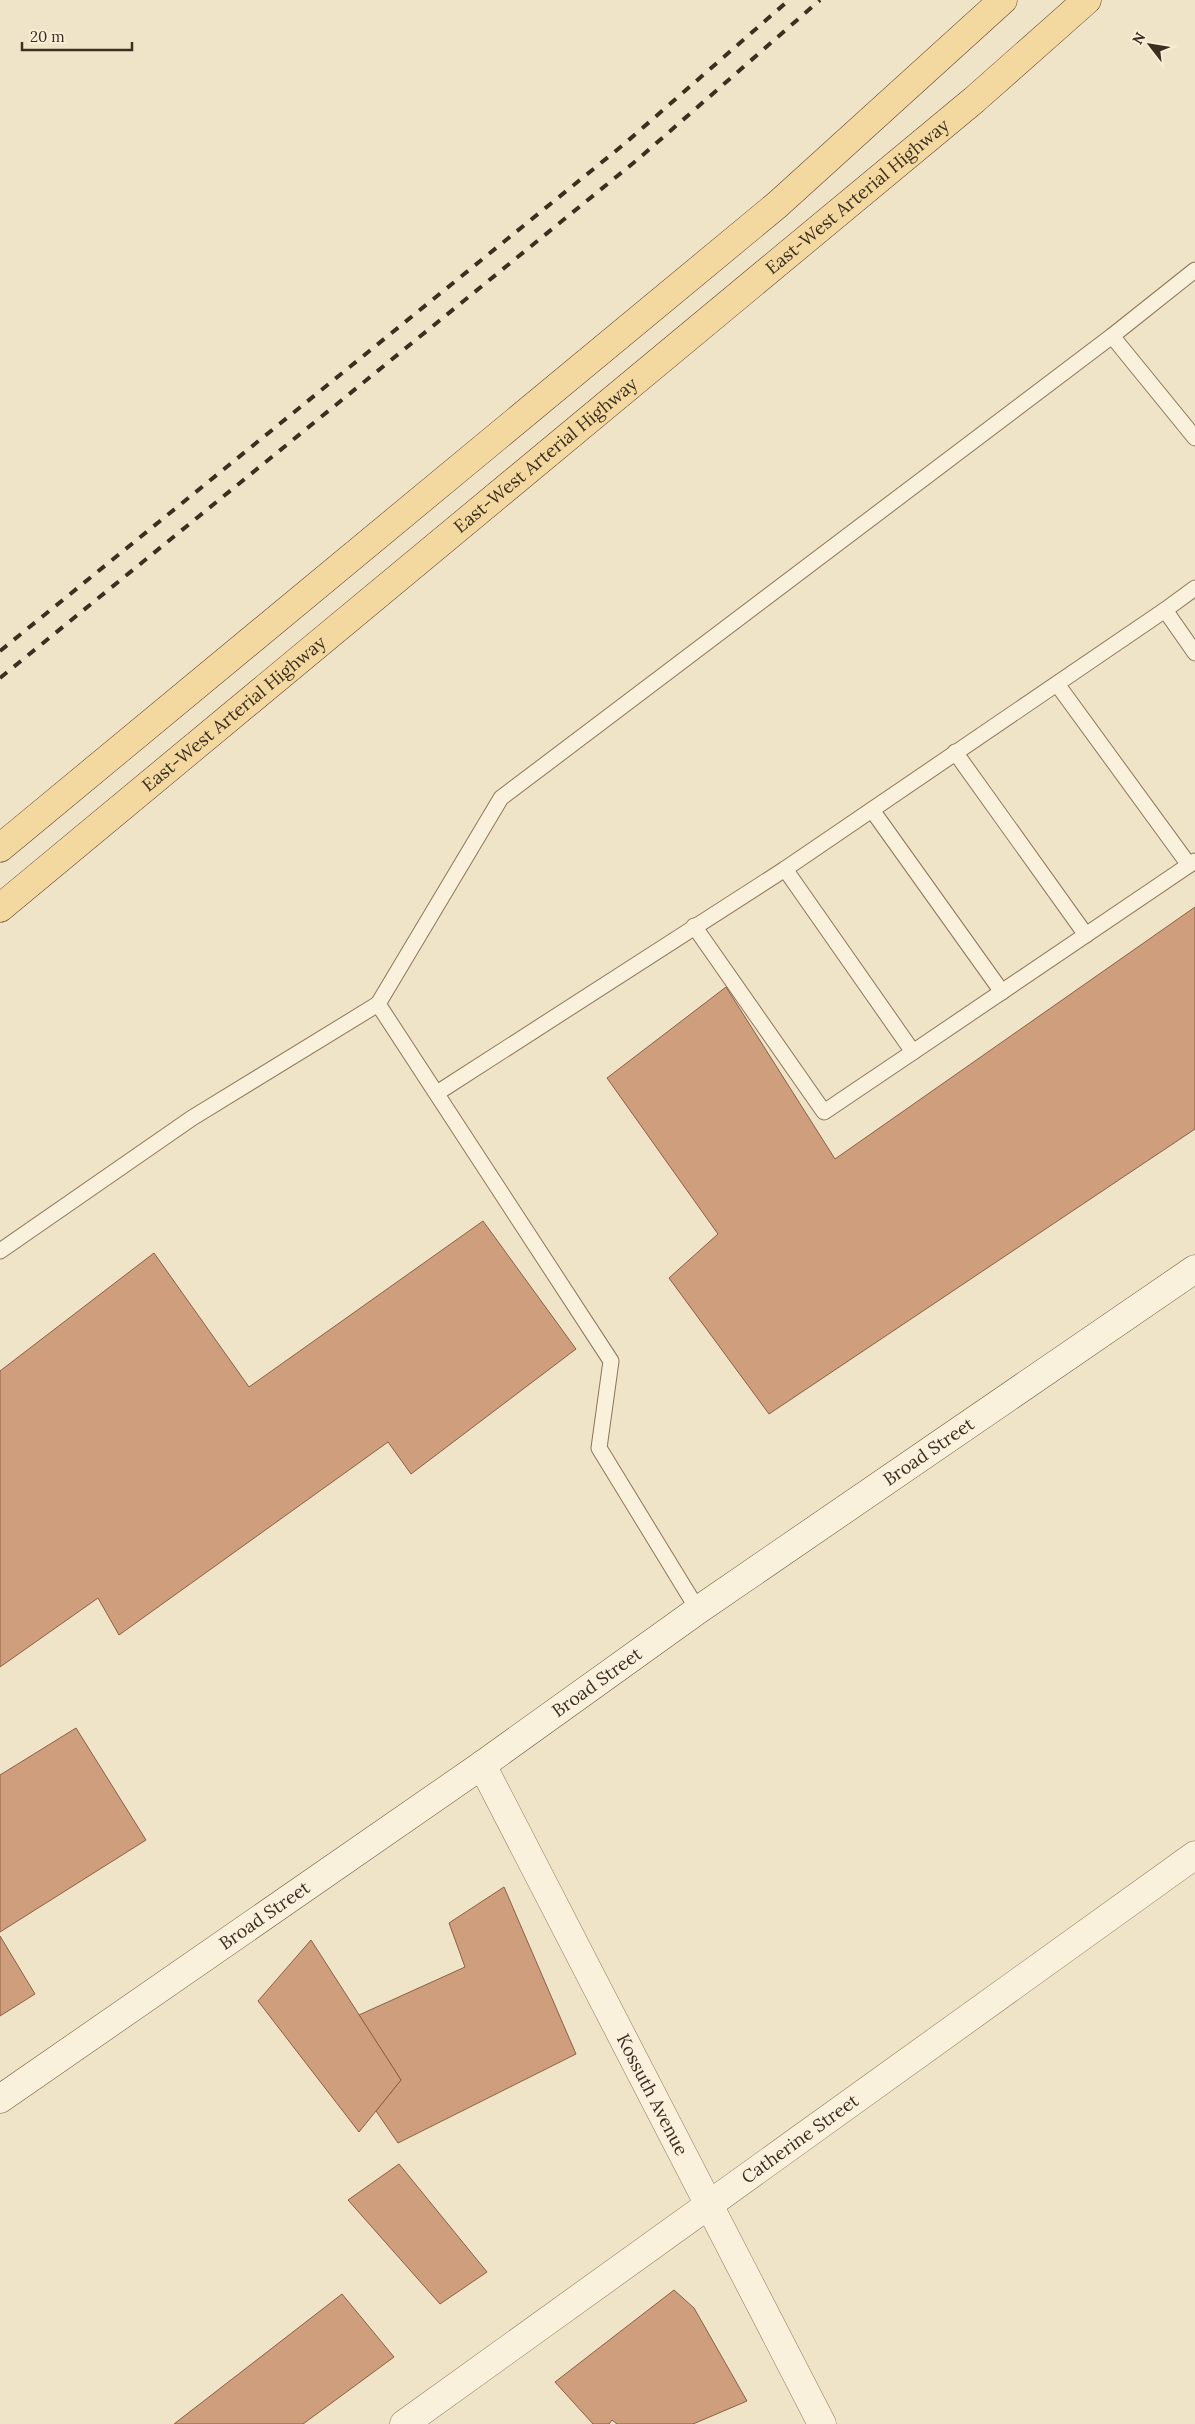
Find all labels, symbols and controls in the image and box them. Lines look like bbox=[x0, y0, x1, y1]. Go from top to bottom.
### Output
scale bar bbox=[22, 20, 132, 52]
north arrow bbox=[1125, 20, 1175, 70]
text: 20 m bbox=[30, 27, 65, 46]
text: N bbox=[1128, 29, 1149, 48]
street label: East-West Arterial Highway bbox=[761, 113, 954, 279]
street label: East-West Arterial Highway bbox=[449, 372, 642, 538]
street label: East-West Arterial Highway bbox=[137, 630, 331, 796]
street label: Broad Street bbox=[879, 1412, 978, 1491]
street label: Broad Street bbox=[547, 1642, 646, 1722]
street label: Broad Street bbox=[215, 1876, 314, 1955]
street label: Kossuth Avenue bbox=[612, 2030, 694, 2159]
street label: Catherine Street bbox=[737, 2089, 863, 2188]

